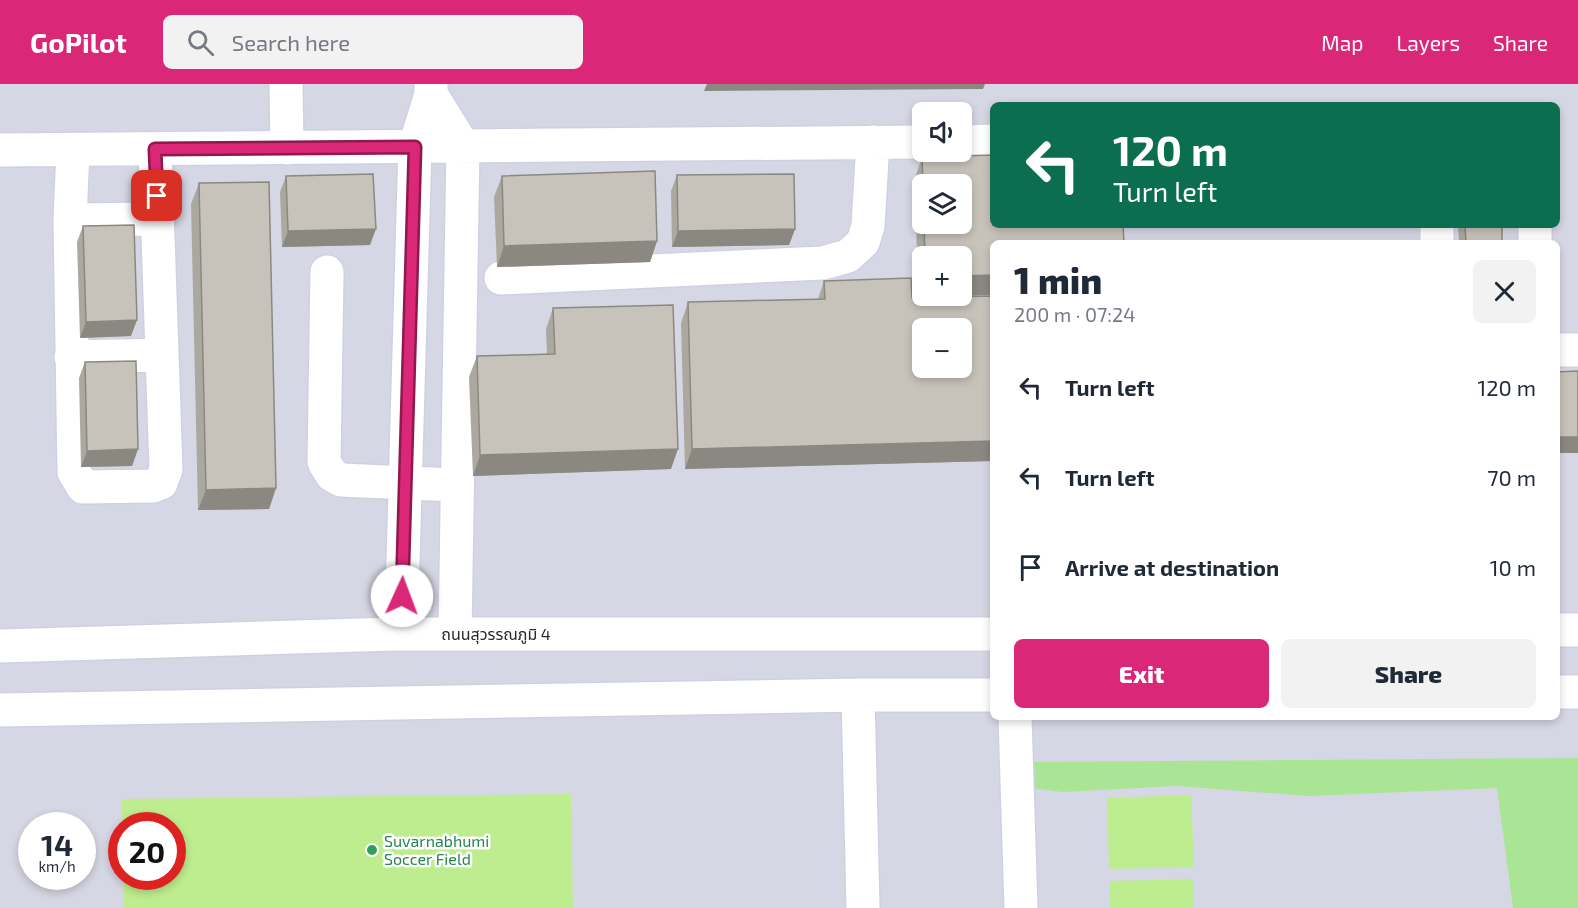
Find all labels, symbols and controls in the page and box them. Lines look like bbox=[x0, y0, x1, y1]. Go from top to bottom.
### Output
search box bbox=[163, 15, 583, 69]
text: GoPilot bbox=[30, 25, 127, 59]
icon: search bbox=[184, 26, 217, 59]
text: Search here bbox=[232, 29, 350, 55]
text: Map bbox=[1321, 30, 1363, 55]
text: Layers bbox=[1396, 30, 1460, 55]
text: Share bbox=[1493, 30, 1548, 55]
map controls bbox=[912, 102, 972, 378]
button: sound bbox=[912, 102, 972, 162]
text: 120 m bbox=[1113, 124, 1228, 174]
icon: left bbox=[1014, 126, 1092, 204]
pin bbox=[131, 170, 182, 221]
button: layers bbox=[912, 174, 972, 234]
text: Turn left bbox=[1113, 175, 1217, 207]
icon: arrive bbox=[140, 179, 173, 212]
button: + bbox=[912, 246, 972, 306]
text: 1 min bbox=[1014, 258, 1102, 301]
button: close bbox=[1473, 260, 1536, 323]
text: 200 m · 07:24 bbox=[1014, 302, 1136, 326]
button: − bbox=[912, 318, 972, 378]
icon: left bbox=[1014, 371, 1047, 404]
text: Turn left bbox=[1065, 374, 1154, 400]
text: 120 m bbox=[1477, 374, 1536, 400]
icon: left bbox=[1014, 461, 1047, 494]
text: Turn left bbox=[1065, 464, 1154, 490]
text: 70 m bbox=[1487, 464, 1536, 490]
icon: arrive bbox=[1014, 551, 1047, 584]
text: Arrive at destination bbox=[1065, 554, 1279, 580]
text: 10 m bbox=[1490, 554, 1536, 580]
position arrow bbox=[370, 564, 434, 628]
street label: ถนนสุวรรณภูมิ 4 bbox=[441, 624, 551, 644]
button: Exit bbox=[1014, 639, 1269, 708]
button: Share bbox=[1281, 639, 1536, 708]
speed limit sign: 20 bbox=[108, 812, 186, 890]
text: 14 bbox=[41, 826, 73, 862]
place label: Suvarnabhumi Soccer Field bbox=[384, 831, 489, 868]
marker: Suvarnabhumi Soccer Field bbox=[365, 843, 379, 857]
text: km/h bbox=[38, 857, 76, 875]

